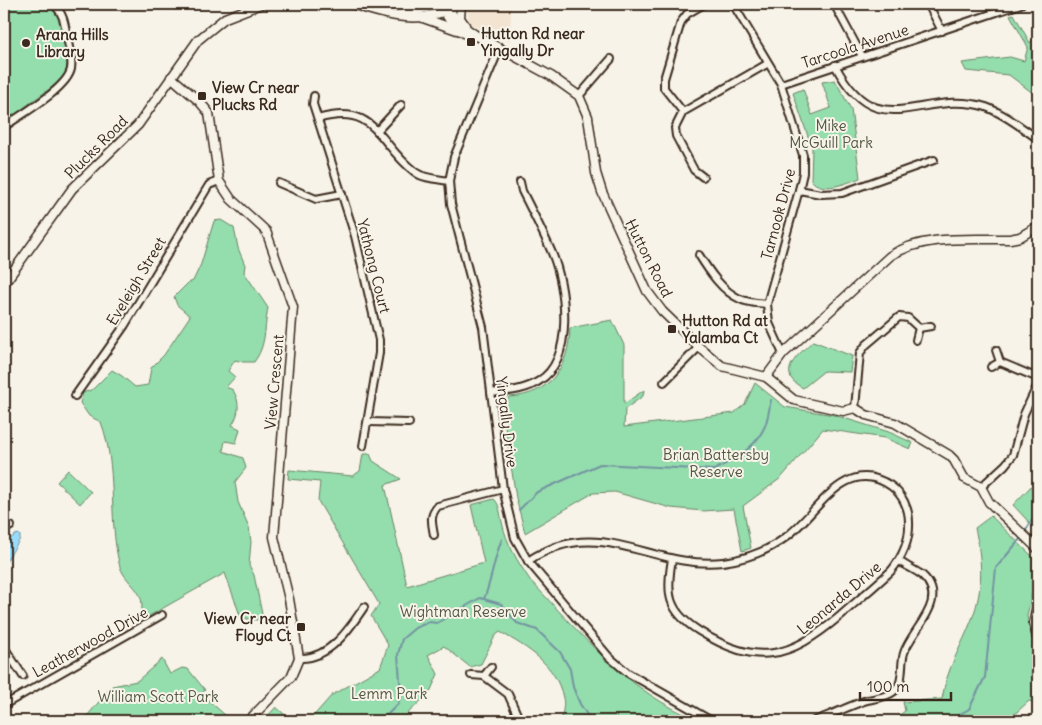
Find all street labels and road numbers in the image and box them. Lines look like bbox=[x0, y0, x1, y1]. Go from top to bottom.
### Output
street label: Tarcoola Avenue bbox=[799, 20, 911, 72]
street label: Plucks Road bbox=[60, 111, 132, 183]
street label: Tarnook Drive bbox=[757, 166, 799, 262]
street label: Hutton Road bbox=[621, 216, 677, 301]
street label: Yathong Court bbox=[353, 217, 395, 315]
street label: Eveleigh Street bbox=[102, 233, 170, 329]
street label: View Crescent bbox=[260, 334, 288, 430]
street label: Yingally Drive bbox=[492, 375, 522, 469]
street label: Leonarda Drive bbox=[793, 557, 885, 639]
street label: Leatherwood Drive bbox=[29, 602, 151, 682]

